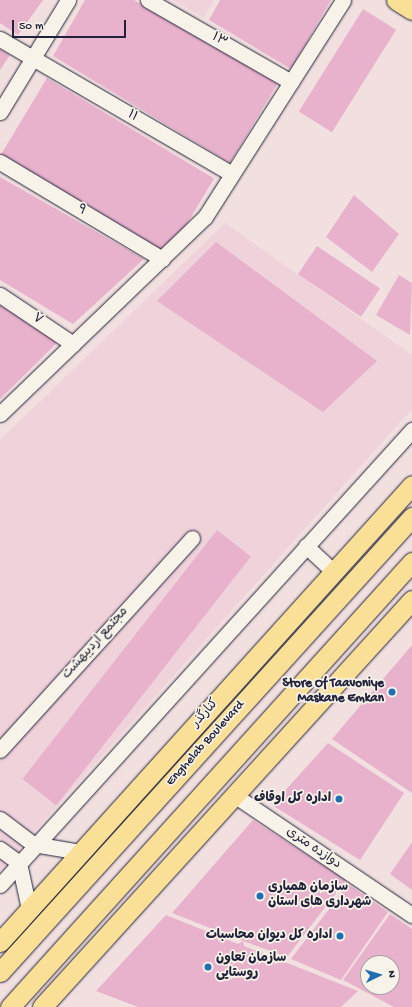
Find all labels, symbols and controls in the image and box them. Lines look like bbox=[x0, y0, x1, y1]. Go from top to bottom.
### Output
scale bar bbox=[14, 12, 128, 38]
text: 50 m bbox=[19, 20, 44, 34]
street label: ۱۳ bbox=[208, 30, 230, 52]
street label: ۱۱ bbox=[124, 108, 140, 126]
street label: ۹ bbox=[73, 202, 89, 220]
street label: ۷ bbox=[29, 311, 45, 329]
street label: مجتمع اردیبهشت bbox=[60, 605, 132, 683]
place label: Store Of Taavoniye Maskane Emkan bbox=[283, 677, 384, 708]
marker: Store Of Taavoniye Maskane Emkan bbox=[387, 687, 397, 697]
street label: کنارگذر bbox=[189, 696, 223, 732]
street label: Enghelab Boulevard bbox=[164, 698, 248, 790]
place label: اداره کل اوقاف bbox=[254, 791, 331, 807]
marker: اداره کل اوقاف bbox=[334, 794, 344, 804]
street label: دوازده متری bbox=[282, 825, 344, 873]
place label: سازمان همیاری شهرداری های استان bbox=[268, 881, 371, 912]
marker: سازمان همیاری شهرداری های استان bbox=[255, 891, 265, 901]
place label: اداره کل دیوان محاسبات bbox=[206, 928, 332, 944]
marker: اداره کل دیوان محاسبات bbox=[335, 931, 345, 941]
place label: سازمان تعاون روستایی bbox=[216, 952, 286, 983]
north arrow bbox=[360, 955, 400, 995]
marker: سازمان تعاون روستایی bbox=[203, 962, 213, 972]
text: N bbox=[385, 970, 397, 978]

